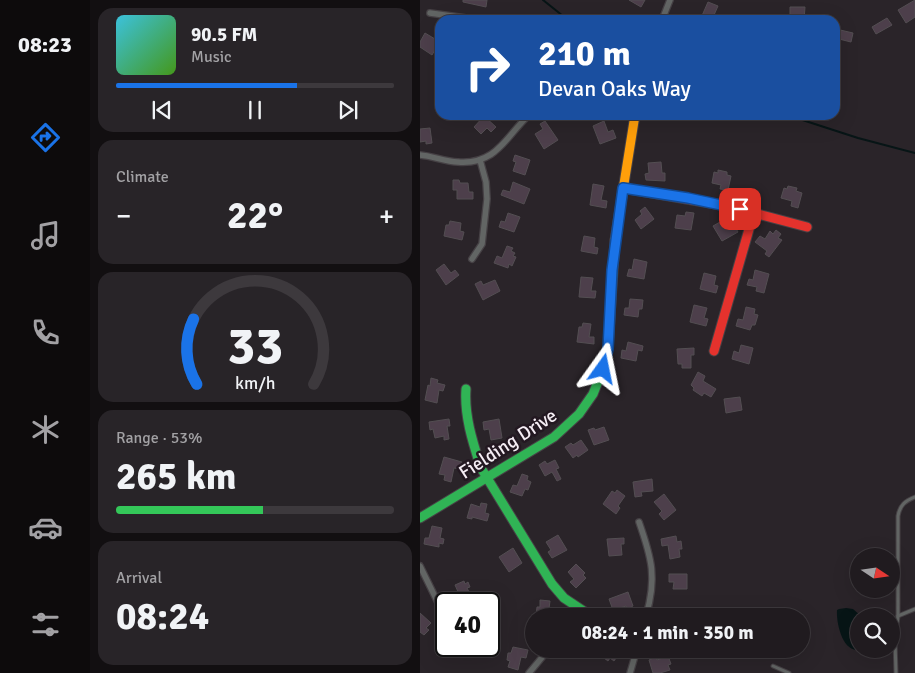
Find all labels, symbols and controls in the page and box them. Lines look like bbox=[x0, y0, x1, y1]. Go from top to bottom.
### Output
text: 90.5 FM bbox=[191, 23, 257, 47]
text: 08:23 bbox=[18, 31, 72, 58]
text: 210 m bbox=[538, 32, 631, 75]
icon: right bbox=[455, 35, 520, 100]
text: Music bbox=[191, 47, 232, 67]
text: Devan Oaks Way bbox=[538, 75, 691, 102]
icon: previous bbox=[148, 96, 176, 124]
icon: pause bbox=[241, 96, 269, 124]
icon: next bbox=[334, 96, 362, 124]
icon: directions bbox=[28, 120, 63, 155]
text: Climate bbox=[116, 167, 169, 187]
pin bbox=[719, 188, 761, 230]
text: 22° bbox=[227, 192, 283, 239]
icon: arrive bbox=[726, 195, 754, 223]
text: − bbox=[116, 199, 131, 233]
text: + bbox=[379, 199, 394, 233]
icon: music bbox=[28, 218, 63, 253]
text: 33 bbox=[227, 314, 283, 378]
icon: phone bbox=[28, 315, 63, 350]
position arrow bbox=[576, 342, 628, 394]
text: km/h bbox=[235, 372, 275, 394]
street label: Fielding Drive bbox=[454, 403, 562, 485]
icon: climate bbox=[28, 412, 63, 447]
text: Range · 53% bbox=[116, 428, 202, 448]
text: 265 km bbox=[116, 453, 237, 500]
icon: car bbox=[28, 510, 63, 545]
north arrow bbox=[850, 548, 900, 598]
map controls bbox=[850, 548, 900, 658]
text: Arrival bbox=[116, 568, 162, 588]
speed limit sign: 40 bbox=[435, 592, 500, 657]
text: 08:24 bbox=[116, 593, 209, 640]
icon: filters bbox=[28, 607, 63, 642]
button: search bbox=[850, 608, 900, 658]
text: 08:24 · 1 min · 350 m bbox=[581, 621, 754, 645]

